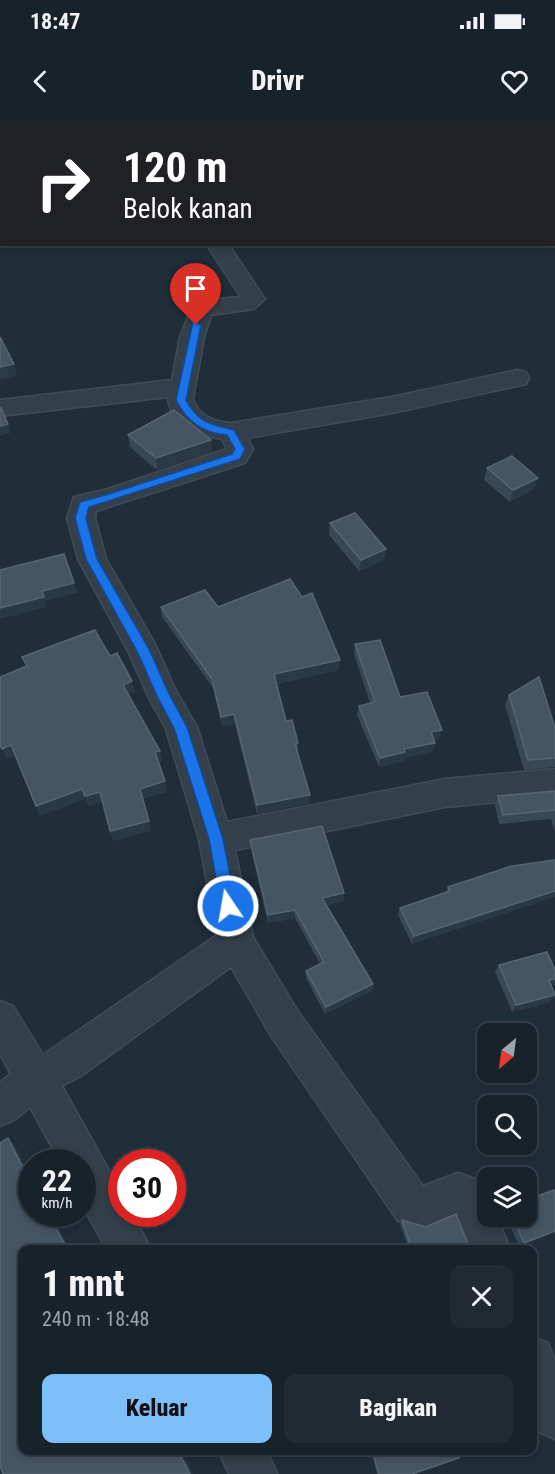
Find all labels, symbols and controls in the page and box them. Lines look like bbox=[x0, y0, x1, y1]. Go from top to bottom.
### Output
text: 18:47 bbox=[30, 9, 81, 34]
icon: back bbox=[24, 65, 57, 98]
text: Drivr bbox=[251, 65, 304, 97]
icon: heart bbox=[498, 65, 531, 98]
text: 120 m bbox=[123, 143, 228, 192]
icon: right bbox=[24, 144, 102, 222]
text: Belok kanan bbox=[123, 193, 253, 225]
pin bbox=[170, 263, 221, 325]
icon: arrive bbox=[179, 272, 212, 305]
position arrow bbox=[196, 874, 260, 938]
north arrow bbox=[477, 1023, 537, 1083]
map controls bbox=[477, 1023, 537, 1227]
button: search bbox=[477, 1095, 537, 1155]
speed limit sign: 30 bbox=[108, 1149, 186, 1227]
text: 22 bbox=[42, 1163, 72, 1198]
button: layers bbox=[477, 1167, 537, 1227]
text: km/h bbox=[42, 1194, 72, 1212]
text: 1 mnt bbox=[42, 1263, 124, 1305]
button: close bbox=[450, 1265, 513, 1328]
text: 240 m · 18:48 bbox=[42, 1307, 149, 1331]
button: Keluar bbox=[42, 1374, 272, 1443]
button: Bagikan bbox=[284, 1374, 513, 1443]

